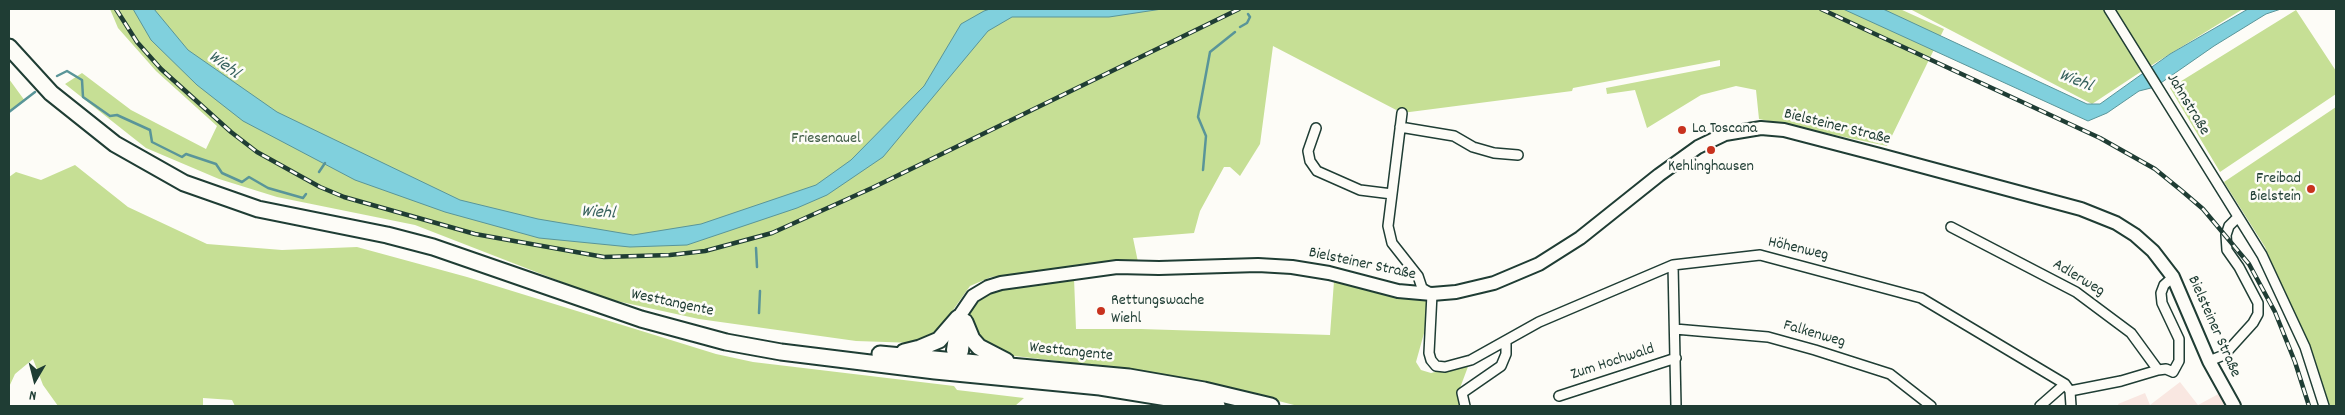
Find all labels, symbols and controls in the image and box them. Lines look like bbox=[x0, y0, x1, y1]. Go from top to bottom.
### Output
water label: Wiehl bbox=[203, 47, 243, 85]
water label: Wiehl bbox=[2055, 66, 2095, 98]
street label: Jahnstraße bbox=[2161, 71, 2213, 139]
street label: Bielsteiner Straße bbox=[1782, 105, 1892, 151]
place label: La Toscana bbox=[1692, 120, 1757, 140]
marker: La Toscana bbox=[1676, 124, 1688, 136]
park label: Friesenauel bbox=[791, 130, 861, 150]
marker: Kehlinghausen bbox=[1705, 144, 1717, 156]
place label: Kehlinghausen bbox=[1668, 158, 1754, 178]
place label: Freibad Bielstein bbox=[2250, 170, 2301, 208]
marker: Freibad Bielstein bbox=[2305, 183, 2317, 195]
water label: Wiehl bbox=[580, 202, 616, 226]
street label: Höhenweg bbox=[1766, 234, 1830, 266]
street label: Bielsteiner Straße bbox=[1307, 244, 1417, 286]
street label: Adlerweg bbox=[2048, 256, 2108, 302]
street label: Bielsteiner Straße bbox=[2182, 273, 2244, 381]
street label: Westtangente bbox=[629, 286, 715, 322]
place label: Rettungswache Wiehl bbox=[1111, 292, 1204, 330]
marker: Rettungswache Wiehl bbox=[1095, 305, 1107, 317]
street label: Falkenweg bbox=[1781, 317, 1847, 353]
street label: Westtangente bbox=[1028, 339, 1114, 367]
street label: Zum Hochwald bbox=[1569, 340, 1657, 386]
north arrow bbox=[10, 355, 60, 405]
text: N bbox=[28, 384, 38, 405]

